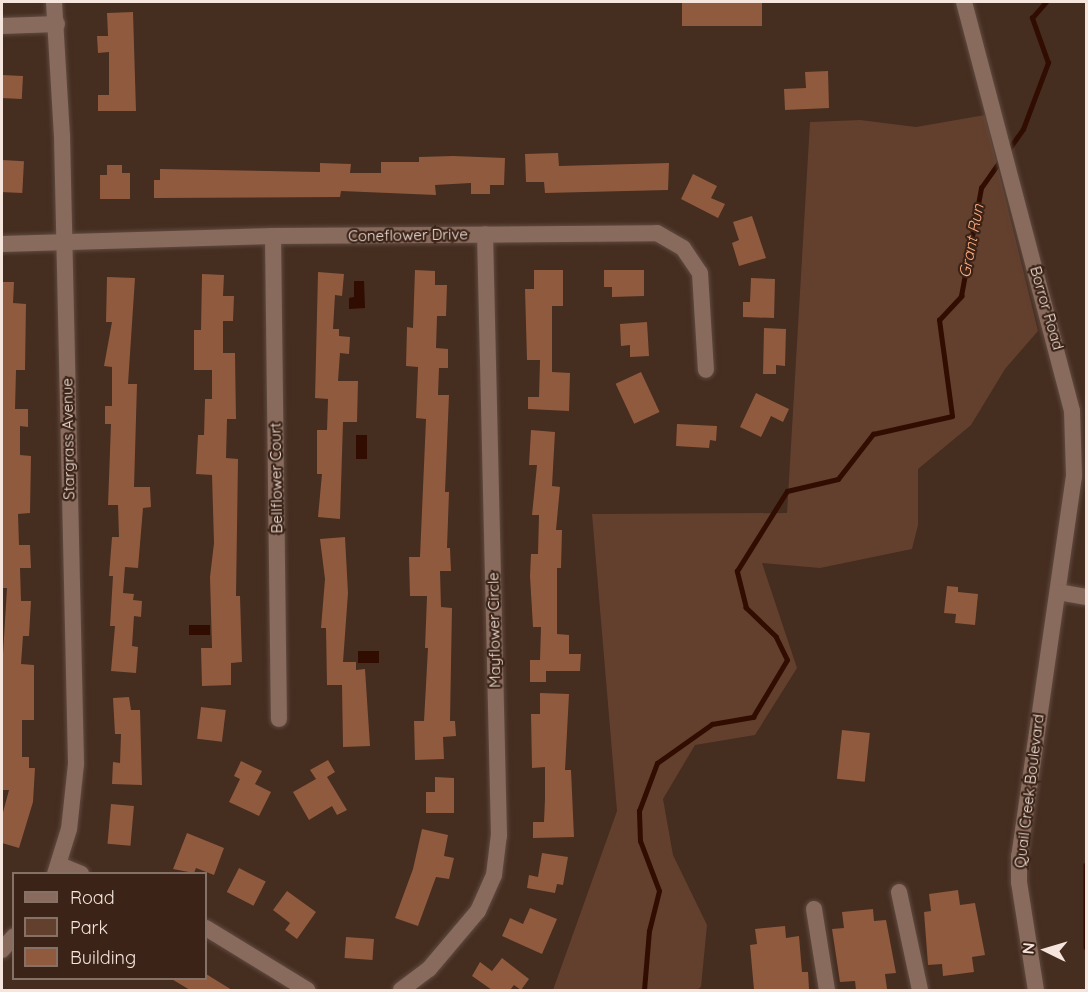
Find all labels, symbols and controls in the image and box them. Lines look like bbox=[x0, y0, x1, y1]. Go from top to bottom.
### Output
water label: Grant Run bbox=[954, 202, 988, 280]
street label: Coneflower Drive bbox=[348, 225, 468, 245]
street label: Borror Road bbox=[1026, 264, 1068, 352]
street label: Stargrass Avenue bbox=[58, 378, 78, 500]
street label: Bellflower Court bbox=[266, 422, 286, 534]
street label: Mayflower Circle bbox=[484, 572, 504, 688]
street label: Quail Creek Boulevard bbox=[1011, 713, 1047, 869]
legend bbox=[12, 872, 207, 980]
text: Road bbox=[70, 886, 115, 909]
text: Park bbox=[70, 916, 108, 939]
north arrow bbox=[1016, 920, 1076, 980]
text: N bbox=[1018, 942, 1039, 955]
text: Building bbox=[70, 946, 136, 969]

